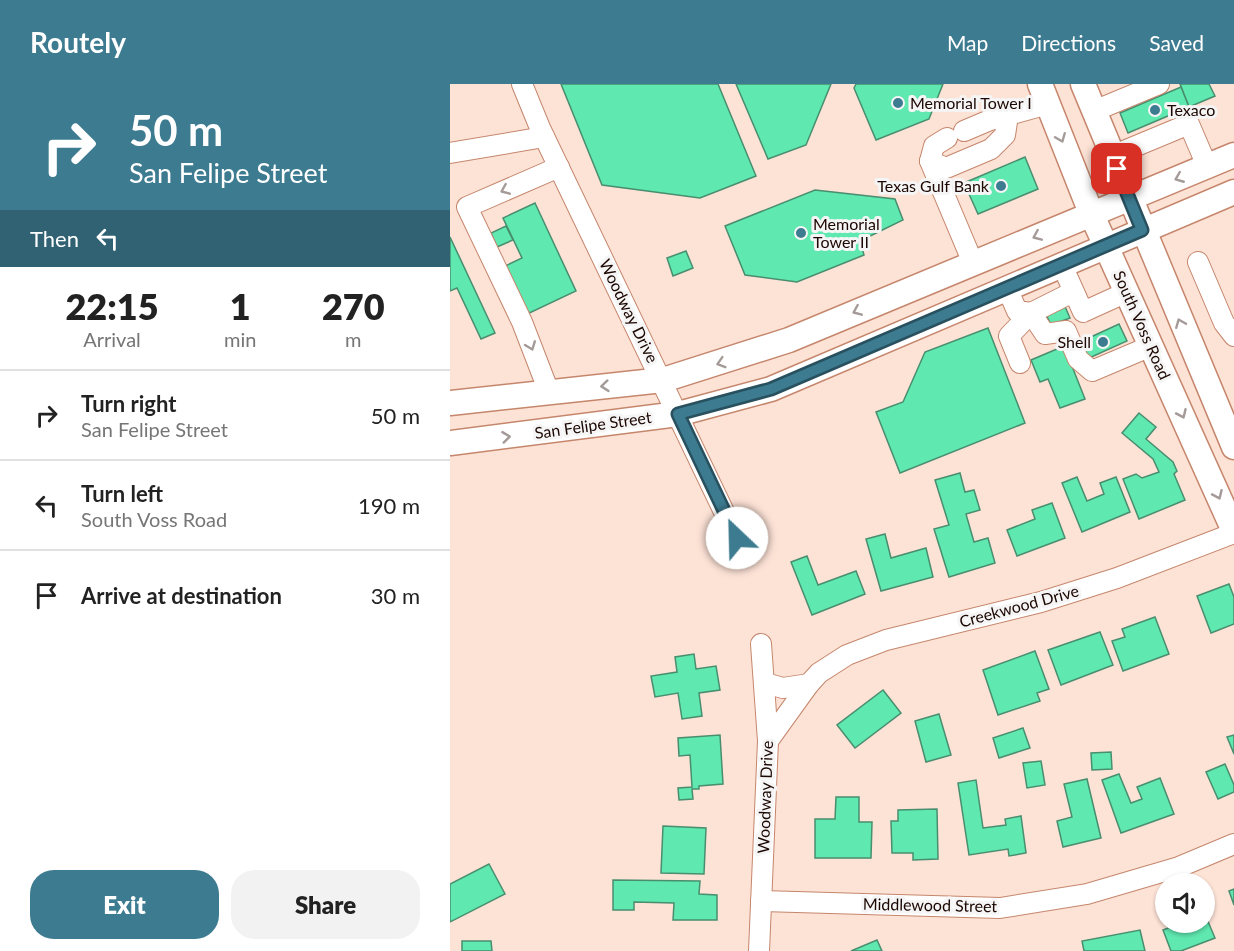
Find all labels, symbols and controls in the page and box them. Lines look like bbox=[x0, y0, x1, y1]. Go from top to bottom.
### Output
text: Routely bbox=[30, 25, 126, 59]
text: Map bbox=[947, 30, 988, 55]
text: Directions bbox=[1021, 30, 1116, 55]
text: Saved bbox=[1149, 30, 1204, 55]
place label: Memorial Tower I bbox=[910, 93, 1032, 112]
marker: Memorial Tower I bbox=[891, 96, 905, 110]
place label: Texaco bbox=[1167, 100, 1215, 119]
marker: Texaco bbox=[1148, 103, 1162, 117]
text: 50 m bbox=[129, 105, 223, 155]
icon: right bbox=[30, 108, 108, 186]
one-way arrow bbox=[1054, 132, 1066, 143]
pin bbox=[1091, 143, 1142, 194]
icon: arrive bbox=[1100, 152, 1133, 185]
text: San Felipe Street bbox=[129, 156, 327, 189]
one-way arrow bbox=[1175, 171, 1186, 183]
place label: Texas Gulf Bank bbox=[877, 176, 990, 195]
marker: Texas Gulf Bank bbox=[994, 179, 1008, 193]
one-way arrow bbox=[501, 183, 512, 195]
place label: Memorial Tower II bbox=[813, 214, 880, 251]
icon: left bbox=[91, 222, 124, 255]
text: Then bbox=[30, 225, 79, 252]
marker: Memorial Tower II bbox=[794, 226, 808, 240]
one-way arrow bbox=[1032, 229, 1043, 241]
street label: Woodway Drive bbox=[596, 256, 663, 366]
street label: South Voss Road bbox=[1110, 268, 1175, 382]
text: 22:15 bbox=[65, 284, 159, 328]
text: 1 bbox=[230, 284, 251, 328]
text: 270 bbox=[322, 284, 385, 328]
one-way arrow bbox=[853, 304, 864, 316]
one-way arrow bbox=[1175, 318, 1187, 329]
text: Arrival bbox=[83, 327, 141, 351]
text: min bbox=[224, 327, 256, 351]
text: m bbox=[345, 327, 361, 351]
place label: Shell bbox=[1058, 332, 1091, 351]
marker: Shell bbox=[1096, 335, 1110, 349]
one-way arrow bbox=[524, 340, 536, 351]
one-way arrow bbox=[716, 356, 727, 368]
one-way arrow bbox=[600, 379, 609, 392]
text: Turn right bbox=[81, 390, 176, 417]
icon: right bbox=[30, 399, 63, 432]
text: 50 m bbox=[371, 402, 420, 429]
street label: San Felipe Street bbox=[533, 407, 653, 442]
one-way arrow bbox=[1174, 408, 1186, 419]
text: San Felipe Street bbox=[81, 417, 228, 441]
one-way arrow bbox=[501, 431, 510, 443]
text: Turn left bbox=[81, 480, 163, 507]
icon: left bbox=[30, 489, 63, 522]
one-way arrow bbox=[1211, 489, 1223, 500]
text: 190 m bbox=[358, 492, 420, 519]
position arrow bbox=[705, 506, 769, 570]
text: South Voss Road bbox=[81, 507, 227, 531]
icon: arrive bbox=[30, 579, 63, 612]
street label: Creekwood Drive bbox=[957, 580, 1081, 631]
text: Arrive at destination bbox=[81, 582, 282, 609]
text: 30 m bbox=[371, 582, 420, 609]
street label: Woodway Drive bbox=[753, 740, 776, 854]
button: Exit bbox=[30, 870, 219, 939]
button: Share bbox=[231, 870, 420, 939]
map controls bbox=[1155, 873, 1215, 933]
button: sound bbox=[1155, 873, 1215, 933]
street label: Middlewood Street bbox=[863, 894, 998, 915]

